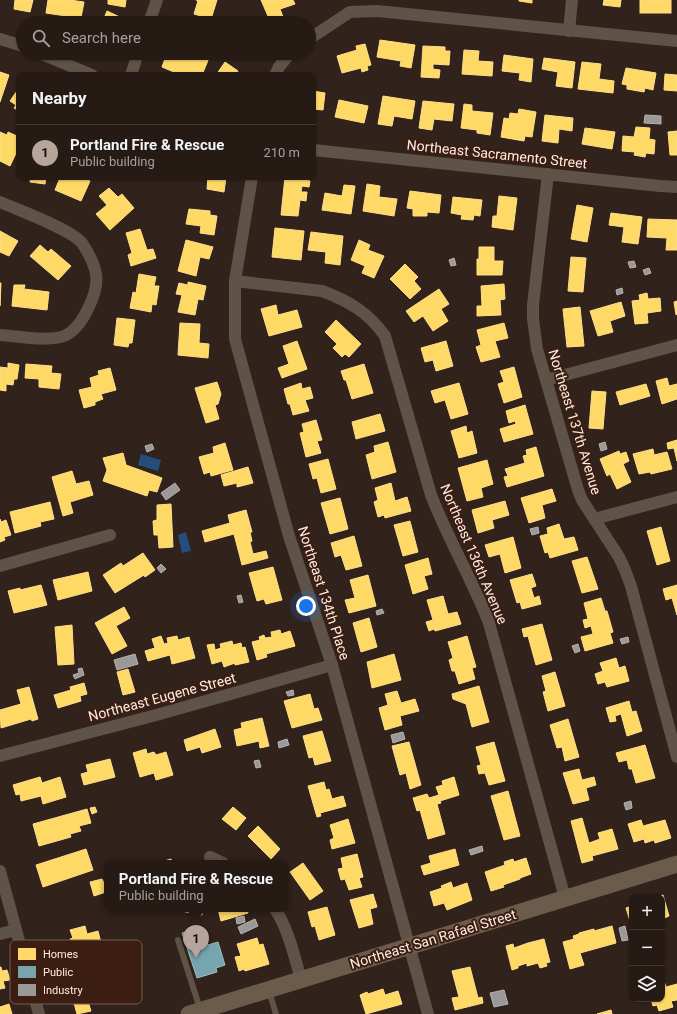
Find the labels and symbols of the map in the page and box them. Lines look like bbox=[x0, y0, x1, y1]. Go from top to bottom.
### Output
street label: Northeast Sacramento Street bbox=[406, 137, 588, 171]
street label: Northeast 137th Avenue bbox=[545, 348, 605, 496]
street label: Northeast 136th Avenue bbox=[437, 481, 511, 627]
street label: Northeast 134th Place bbox=[295, 524, 353, 662]
your location bbox=[296, 596, 316, 616]
street label: Northeast Eugene Street bbox=[86, 669, 238, 724]
street label: Northeast San Rafael Street bbox=[348, 906, 518, 972]
pin: 1 bbox=[183, 925, 209, 958]
legend bbox=[10, 940, 142, 1004]
text: Homes bbox=[43, 948, 79, 961]
text: Public bbox=[43, 966, 74, 979]
text: Industry bbox=[43, 984, 83, 997]

